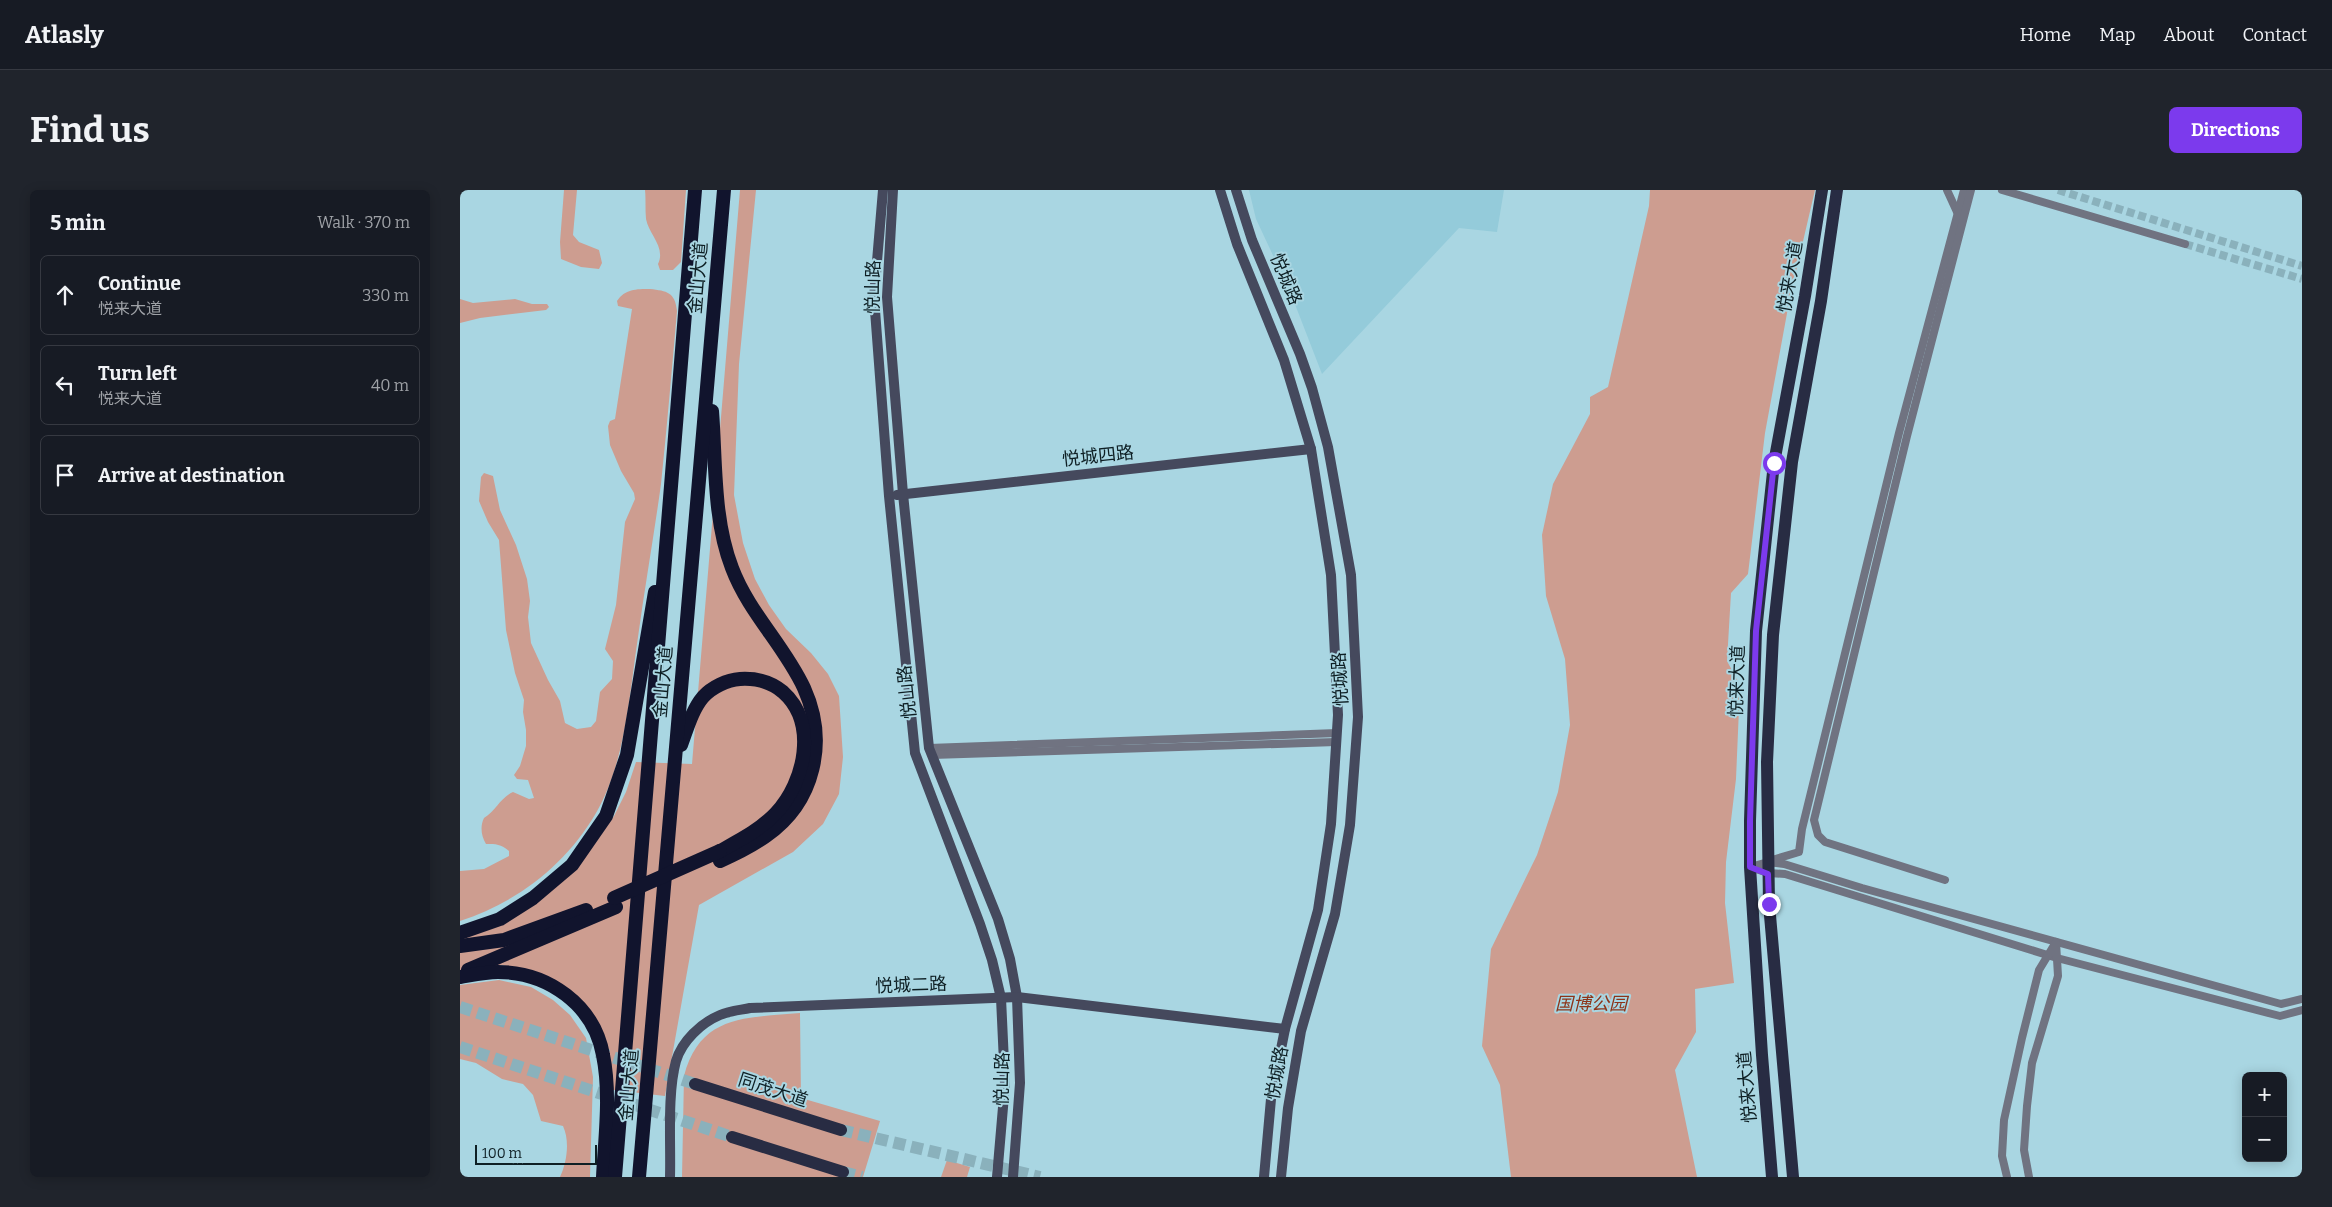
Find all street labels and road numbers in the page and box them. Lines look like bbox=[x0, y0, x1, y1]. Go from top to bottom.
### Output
street label: 悦来大道 bbox=[1773, 240, 1807, 314]
street label: 金山大道 bbox=[684, 241, 712, 315]
street label: 悦城路 bbox=[1265, 250, 1307, 308]
street label: 悦山路 bbox=[862, 260, 884, 314]
street label: 悦城四路 bbox=[1061, 441, 1135, 471]
street label: 金山大道 bbox=[649, 645, 677, 719]
street label: 悦来大道 bbox=[1725, 645, 1749, 717]
street label: 悦城路 bbox=[1328, 651, 1352, 707]
street label: 悦山路 bbox=[893, 664, 921, 720]
street label: 悦城二路 bbox=[875, 973, 947, 997]
street label: 悦城路 bbox=[1261, 1045, 1293, 1101]
street label: 金山大道 bbox=[615, 1048, 643, 1122]
street label: 悦来大道 bbox=[1733, 1050, 1761, 1124]
street label: 悦山路 bbox=[991, 1052, 1013, 1106]
street label: 同茂大道 bbox=[735, 1068, 811, 1112]

